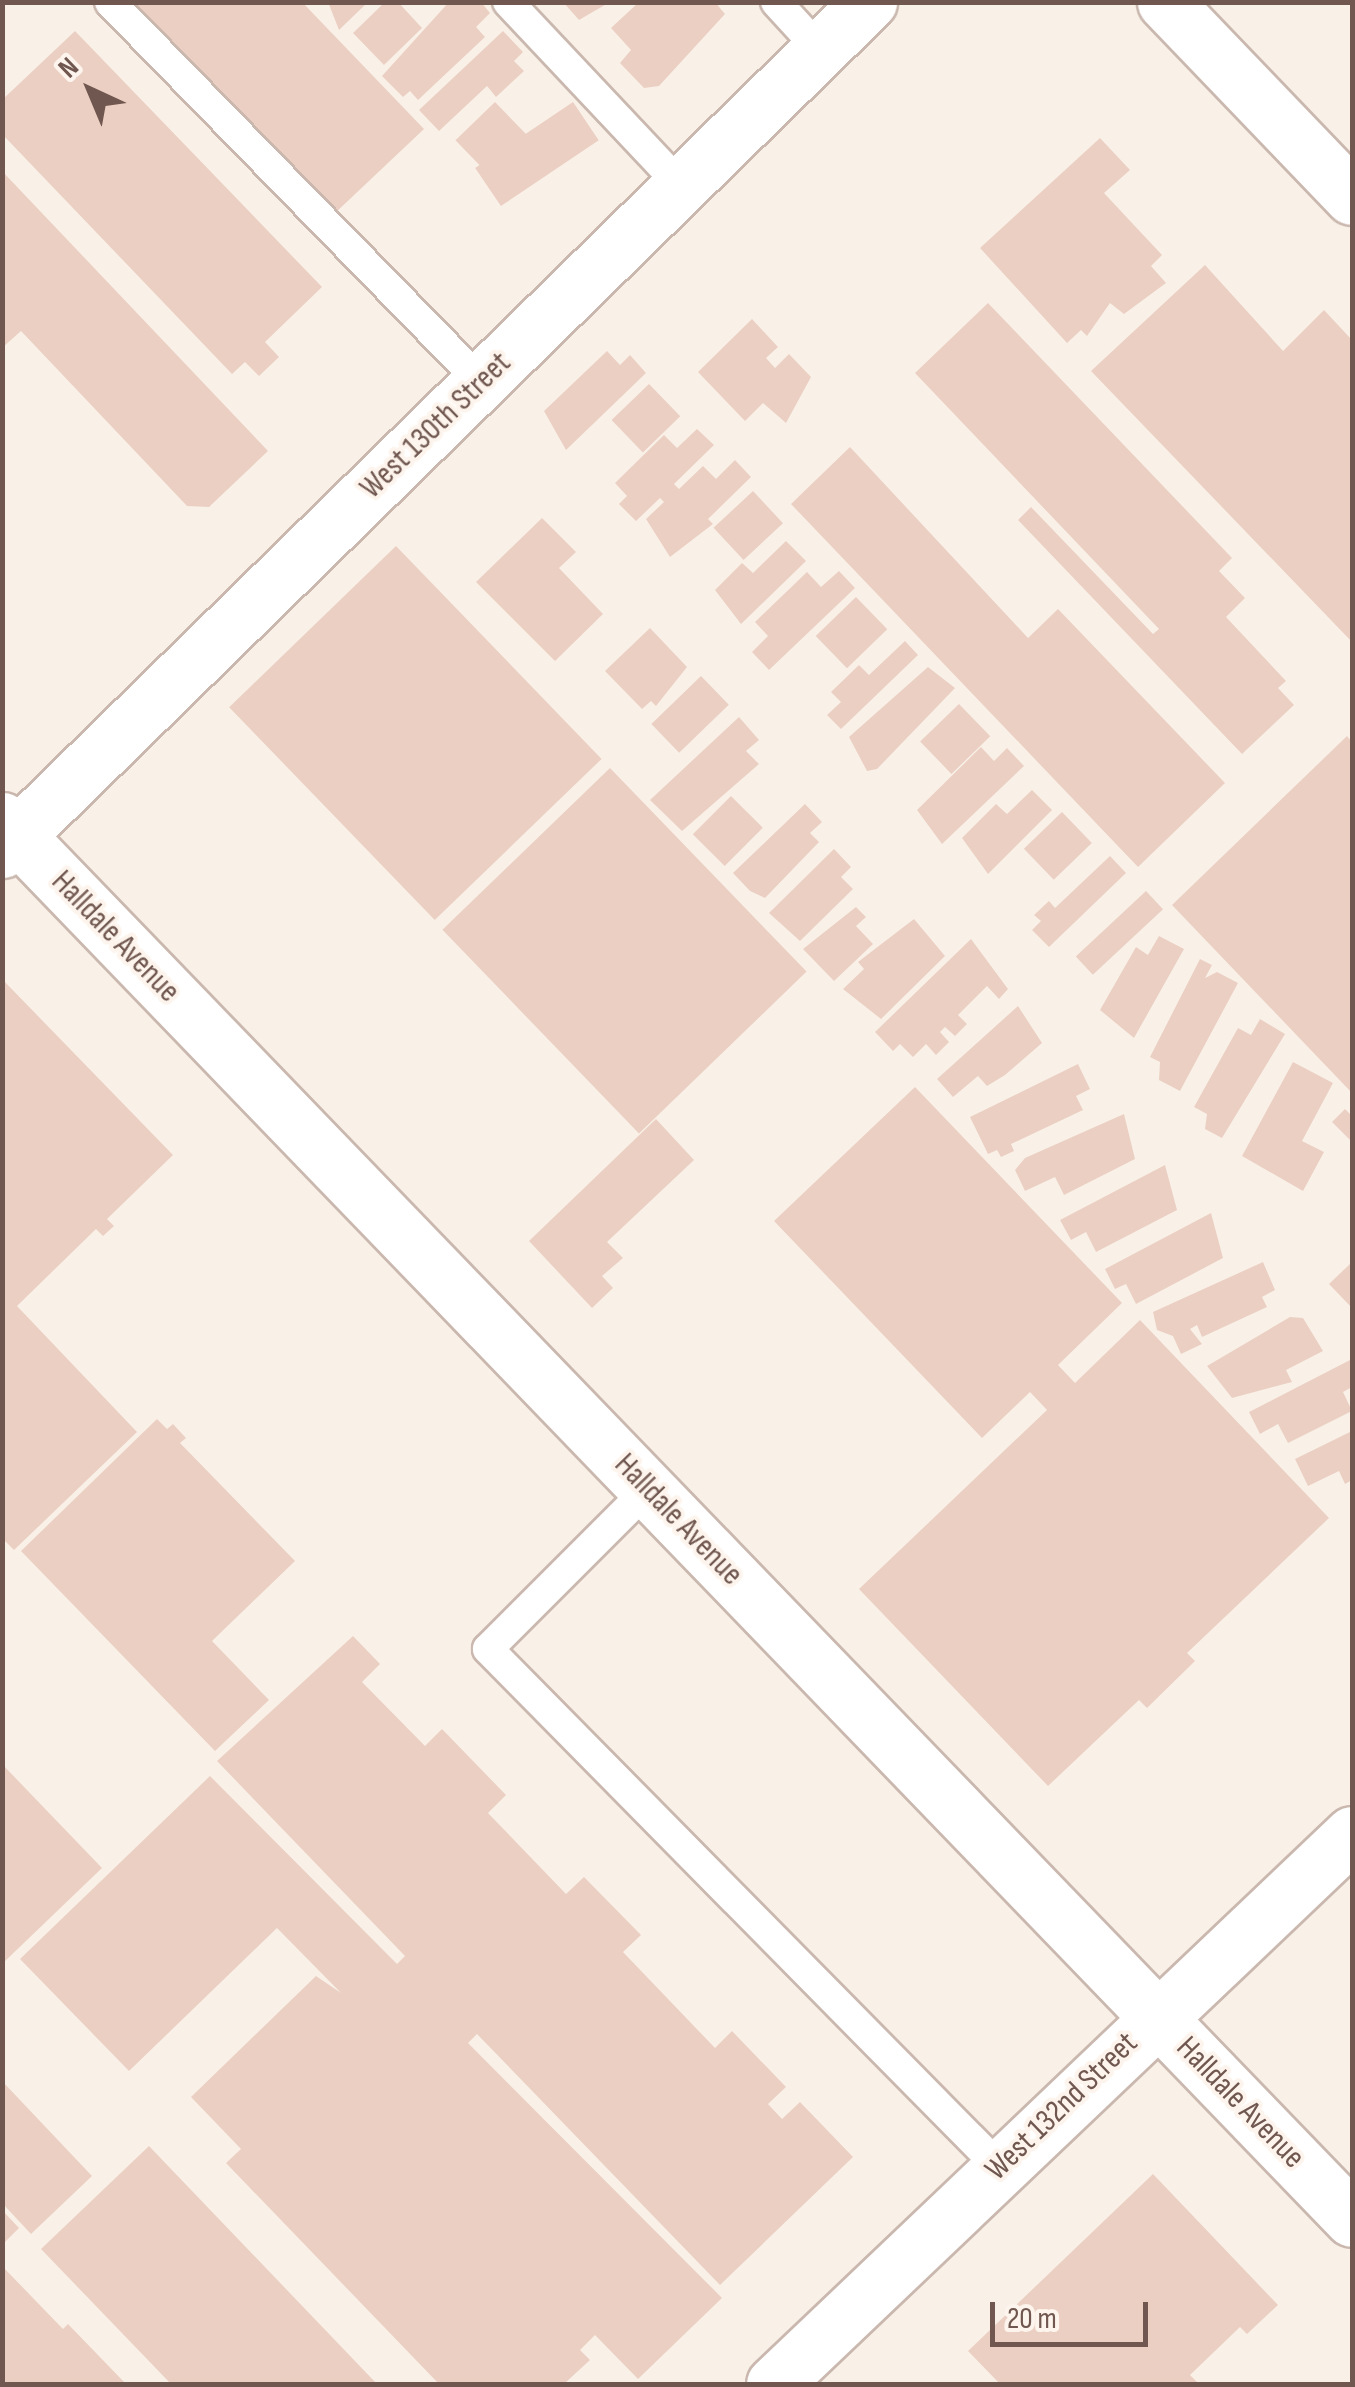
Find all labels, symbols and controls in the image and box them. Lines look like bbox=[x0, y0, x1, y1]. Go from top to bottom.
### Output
north arrow bbox=[40, 40, 140, 140]
text: N bbox=[52, 51, 86, 85]
street label: West 130th Street bbox=[353, 345, 519, 507]
street label: Halldale Avenue bbox=[43, 863, 187, 1011]
street label: Halldale Avenue bbox=[606, 1446, 750, 1594]
street label: West 132nd Street bbox=[978, 2025, 1146, 2189]
street label: Halldale Avenue bbox=[1168, 2029, 1312, 2177]
scale bar bbox=[995, 2282, 1152, 2344]
text: 20 m bbox=[1007, 2301, 1057, 2337]

